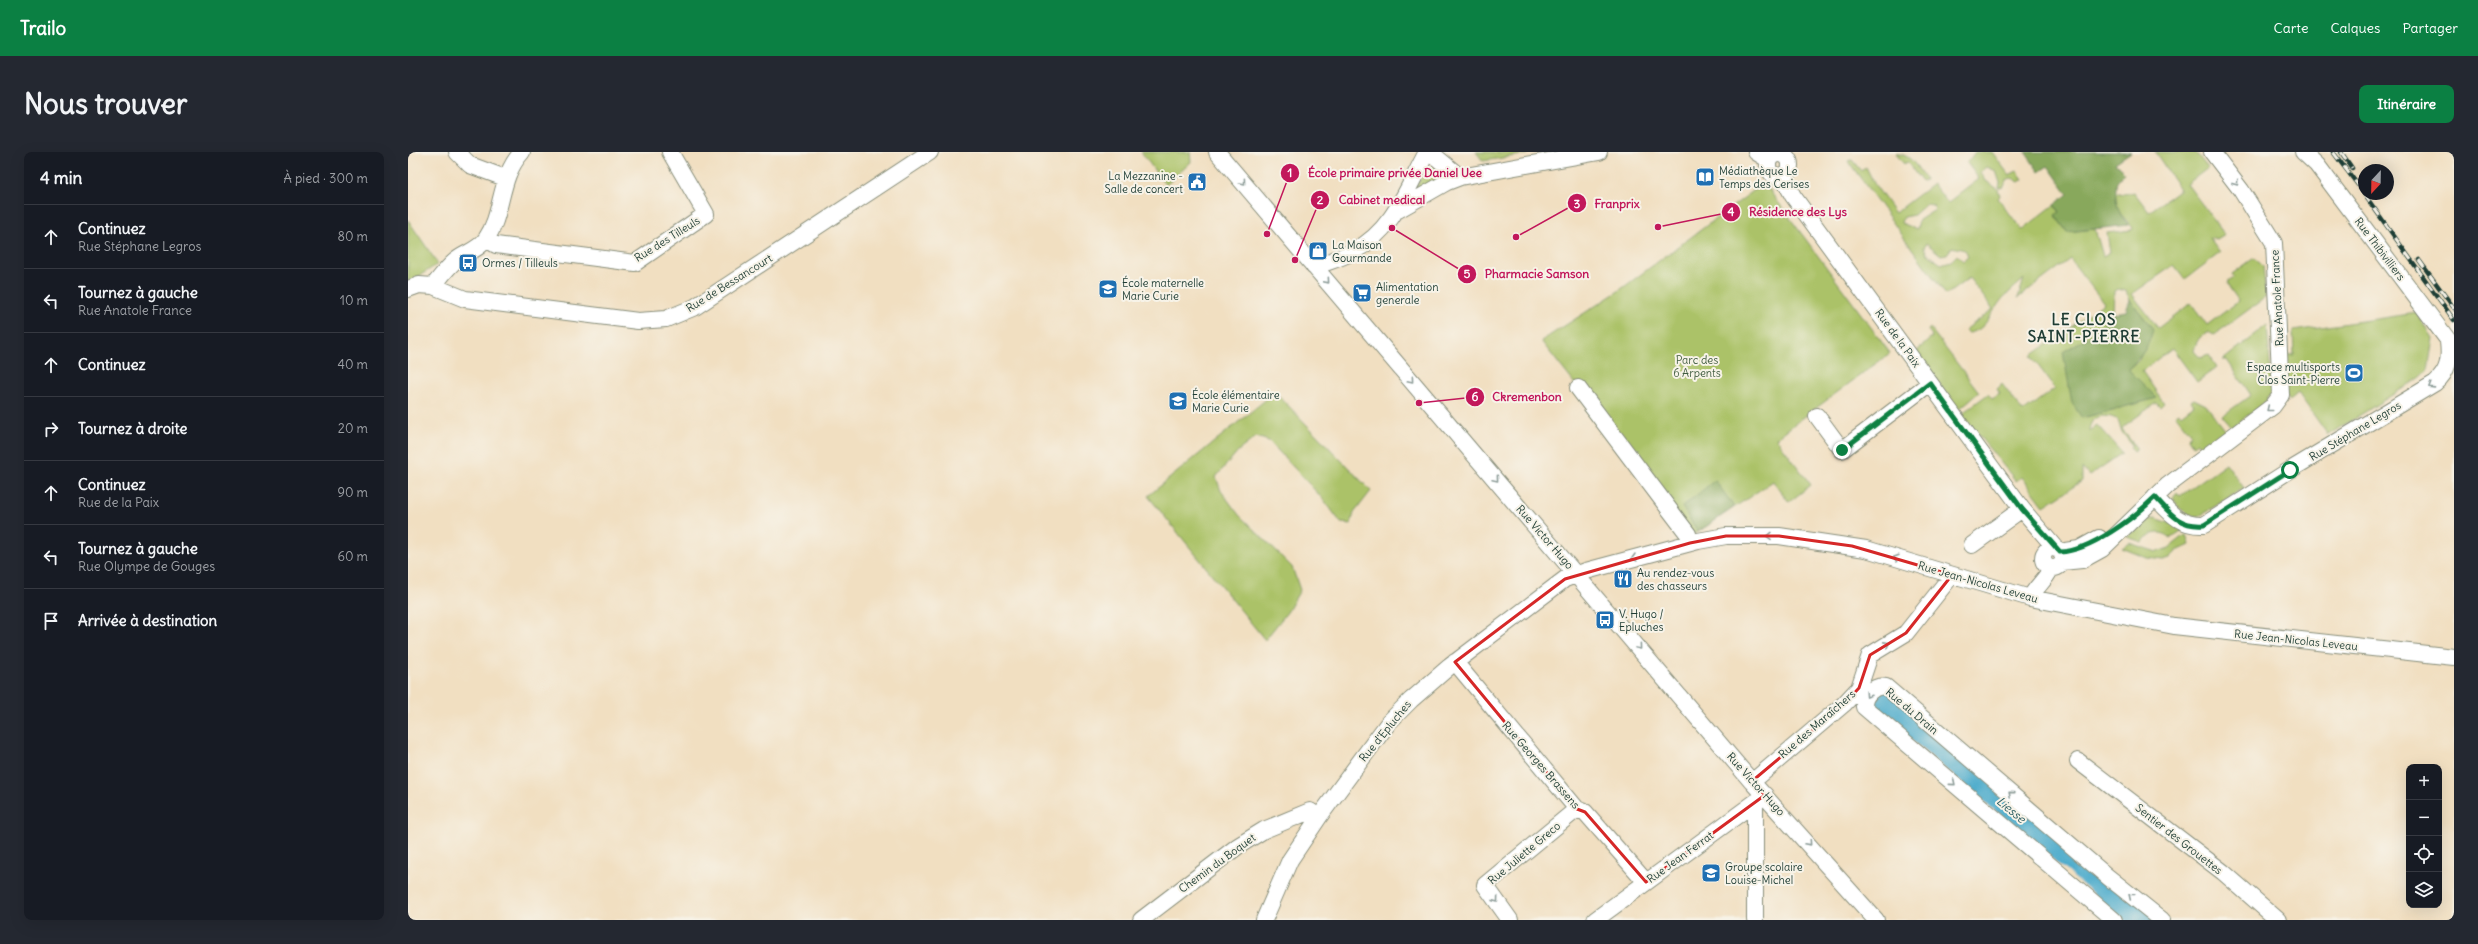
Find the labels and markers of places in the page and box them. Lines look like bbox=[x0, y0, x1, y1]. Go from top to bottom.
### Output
callout: École primaire privée Daniel Uee bbox=[1280, 161, 1490, 185]
place label: Médiathèque Le Temps des Cerises bbox=[1719, 164, 1809, 191]
library icon: Médiathèque Le Temps des Cerises bbox=[1694, 166, 1716, 188]
place label: La Mezzanine - Salle de concert bbox=[1105, 169, 1183, 196]
public building icon: La Mezzanine - Salle de concert bbox=[1186, 171, 1208, 193]
callout: Cabinet medical bbox=[1310, 188, 1433, 212]
callout: Franprix bbox=[1567, 191, 1648, 215]
callout: Résidence des Lys bbox=[1721, 200, 1855, 224]
place label: La Maison Gourmande bbox=[1332, 238, 1392, 265]
shop icon: La Maison Gourmande bbox=[1307, 240, 1329, 262]
bus stop icon: Ormes / Tilleuls bbox=[457, 252, 479, 274]
place label: Ormes / Tilleuls bbox=[482, 256, 558, 270]
callout: Pharmacie Samson bbox=[1457, 262, 1597, 286]
place label: École maternelle Marie Curie bbox=[1122, 275, 1204, 303]
school or university icon: École maternelle Marie Curie bbox=[1097, 278, 1119, 300]
place label: Alimentation generale bbox=[1376, 280, 1439, 307]
supermarket icon: Alimentation generale bbox=[1351, 282, 1373, 304]
place label: Espace multisports Clos Saint-Pierre bbox=[2247, 360, 2340, 387]
sports icon: Espace multisports Clos Saint-Pierre bbox=[2343, 362, 2365, 384]
callout: Ckremenbon bbox=[1465, 385, 1570, 409]
place label: École élémentaire Marie Curie bbox=[1192, 387, 1280, 415]
school or university icon: École élémentaire Marie Curie bbox=[1167, 390, 1189, 412]
place label: Au rendez-vous des chasseurs bbox=[1637, 566, 1714, 593]
restaurant icon: Au rendez-vous des chasseurs bbox=[1612, 568, 1634, 590]
place label: V. Hugo / Epluches bbox=[1619, 607, 1663, 634]
bus stop icon: V. Hugo / Epluches bbox=[1594, 609, 1616, 631]
place label: Groupe scolaire Louise-Michel bbox=[1725, 860, 1803, 887]
school or university icon: Groupe scolaire Louise-Michel bbox=[1700, 862, 1722, 884]

